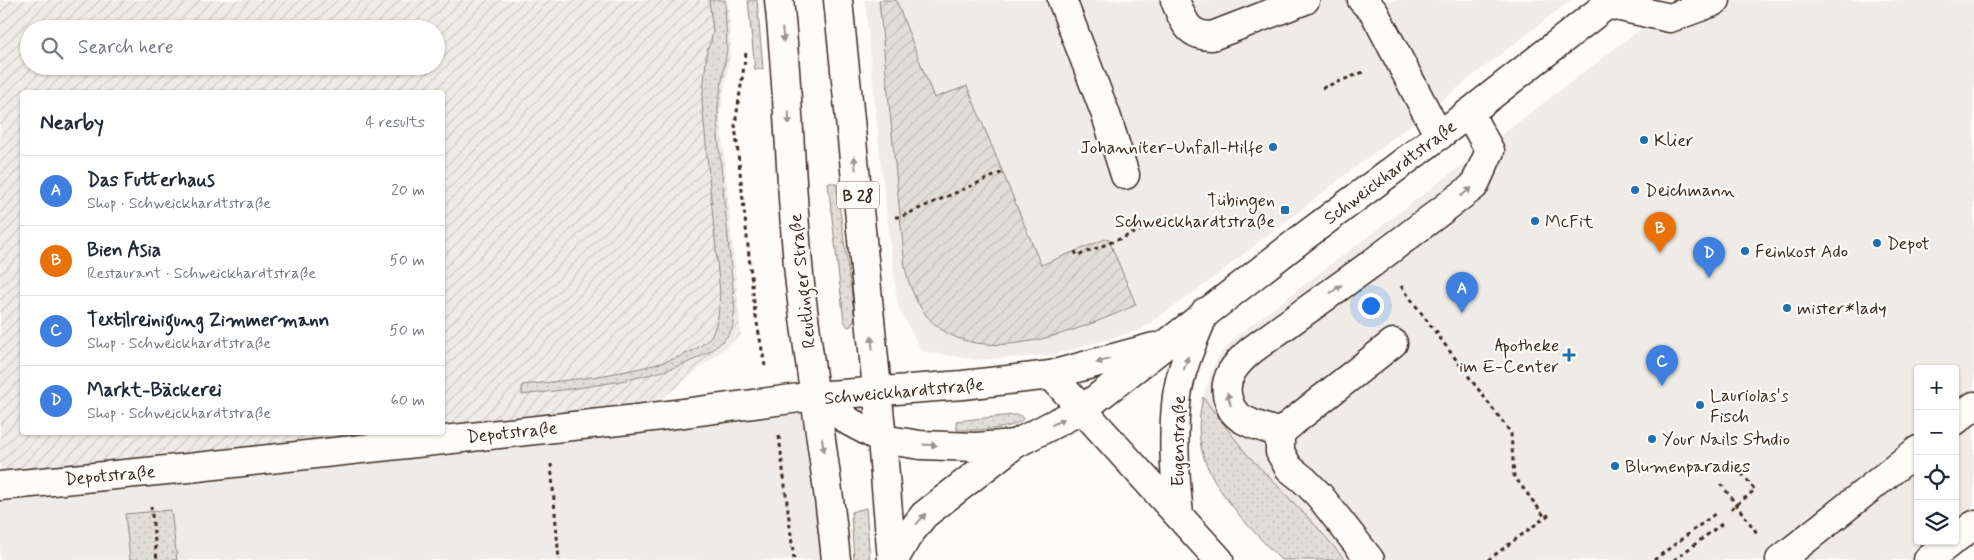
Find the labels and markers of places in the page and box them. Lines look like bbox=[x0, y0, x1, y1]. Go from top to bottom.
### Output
place label: Klier bbox=[1654, 129, 1694, 153]
marker: Klier bbox=[1638, 134, 1650, 146]
place label: Johanniter-Unfall-Hilfe bbox=[1080, 136, 1263, 160]
marker: Johanniter-Unfall-Hilfe bbox=[1267, 141, 1279, 153]
place label: Deichmann bbox=[1645, 179, 1735, 203]
marker: Deichmann bbox=[1629, 184, 1641, 196]
place label: Tübingen Schweickhardtstraße bbox=[1115, 189, 1275, 234]
marker: Tübingen Schweickhardtstraße bbox=[1279, 204, 1291, 216]
place label: McFit bbox=[1545, 210, 1594, 234]
pin: B bbox=[1644, 212, 1676, 253]
marker: McFit bbox=[1529, 215, 1541, 227]
place label: Depot bbox=[1887, 232, 1930, 256]
pin: D bbox=[1693, 237, 1725, 278]
marker: Depot bbox=[1871, 237, 1883, 249]
place label: Feinkost Ado bbox=[1755, 240, 1848, 264]
marker: Feinkost Ado bbox=[1739, 245, 1751, 257]
pin: A bbox=[1446, 272, 1478, 313]
place label: mister*lady bbox=[1797, 297, 1887, 321]
marker: mister*lady bbox=[1781, 302, 1793, 314]
place label: Apotheke im E-Center bbox=[1459, 334, 1559, 379]
pin: C bbox=[1646, 345, 1678, 386]
marker: Apotheke im E-Center bbox=[1563, 349, 1575, 361]
place label: Lauriolas's Fisch bbox=[1710, 384, 1789, 429]
marker: Lauriolas's Fisch bbox=[1694, 399, 1706, 411]
place label: Your Nails Studio bbox=[1662, 428, 1790, 452]
marker: Your Nails Studio bbox=[1646, 433, 1658, 445]
place label: Blumenparadies bbox=[1625, 455, 1750, 479]
marker: Blumenparadies bbox=[1609, 460, 1621, 472]

